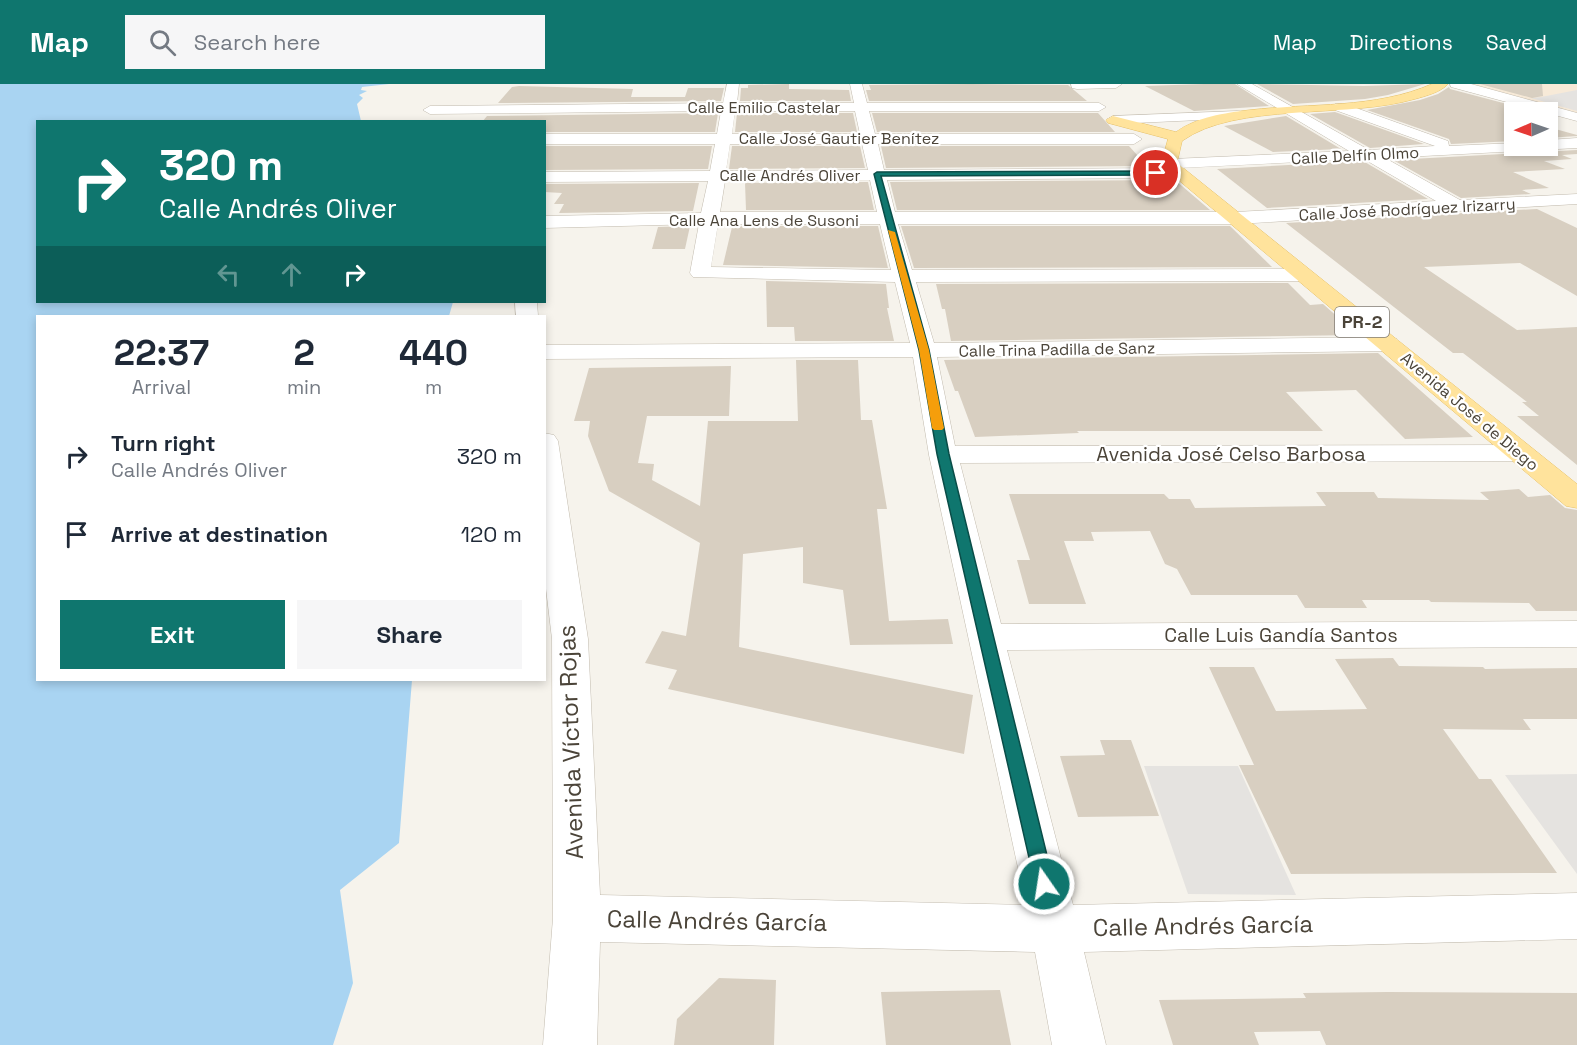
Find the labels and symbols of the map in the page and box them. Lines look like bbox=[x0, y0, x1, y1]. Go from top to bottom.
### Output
street label: Calle Emilio Castelar bbox=[688, 97, 840, 118]
north arrow bbox=[1504, 102, 1558, 156]
street label: Calle José Gautier Benítez bbox=[739, 128, 939, 149]
street label: Calle Delfín Olmo bbox=[1291, 142, 1420, 169]
pin bbox=[1130, 147, 1181, 198]
street label: Calle Andrés Oliver bbox=[720, 165, 860, 186]
street label: Calle José Rodríguez Irizarry bbox=[1298, 193, 1516, 226]
street label: Calle Ana Lens de Susoni bbox=[669, 210, 859, 231]
road number: PR-2 bbox=[1335, 307, 1389, 337]
street label: Calle Trina Padilla de Sanz bbox=[959, 337, 1155, 362]
street label: Avenida José de Diego bbox=[1396, 347, 1543, 475]
street label: Avenida José Celso Barbosa bbox=[1096, 441, 1366, 467]
street label: Calle Luis Gandía Santos bbox=[1164, 622, 1398, 648]
street label: Avenida Víctor Rojas bbox=[551, 624, 590, 860]
position arrow bbox=[1012, 852, 1076, 916]
street label: Calle Andrés García bbox=[607, 903, 828, 938]
street label: Calle Andrés García bbox=[1093, 908, 1314, 943]

